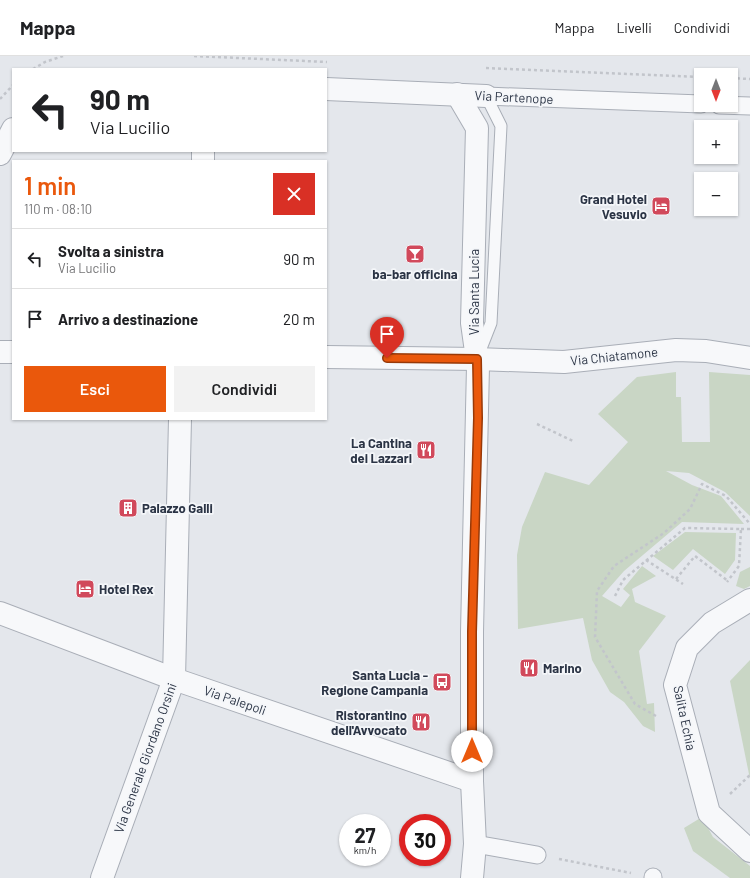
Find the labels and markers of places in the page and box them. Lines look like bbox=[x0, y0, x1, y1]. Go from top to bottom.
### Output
place label: Grand Hotel Vesuvio bbox=[580, 191, 647, 222]
hotel icon: Grand Hotel Vesuvio bbox=[650, 195, 672, 217]
bar icon: ba-bar officina bbox=[404, 243, 426, 265]
place label: ba-bar officina bbox=[372, 266, 458, 282]
pin bbox=[370, 317, 404, 358]
place label: La Cantina dei Lazzari bbox=[350, 435, 412, 466]
restaurant icon: La Cantina dei Lazzari bbox=[415, 439, 437, 461]
building icon: Palazzo Galli bbox=[117, 497, 139, 519]
place label: Palazzo Galli bbox=[142, 500, 213, 516]
hotel icon: Hotel Rex bbox=[74, 578, 96, 600]
place label: Hotel Rex bbox=[99, 581, 154, 597]
restaurant icon: Marino bbox=[518, 657, 540, 679]
place label: Marino bbox=[543, 660, 582, 676]
place label: Santa Lucia - Regione Campania bbox=[321, 667, 428, 698]
bus stop icon: Santa Lucia - Regione Campania bbox=[431, 671, 453, 693]
place label: Ristorantino dell'Avvocato bbox=[331, 707, 407, 738]
restaurant icon: Ristorantino dell'Avvocato bbox=[410, 711, 432, 733]

